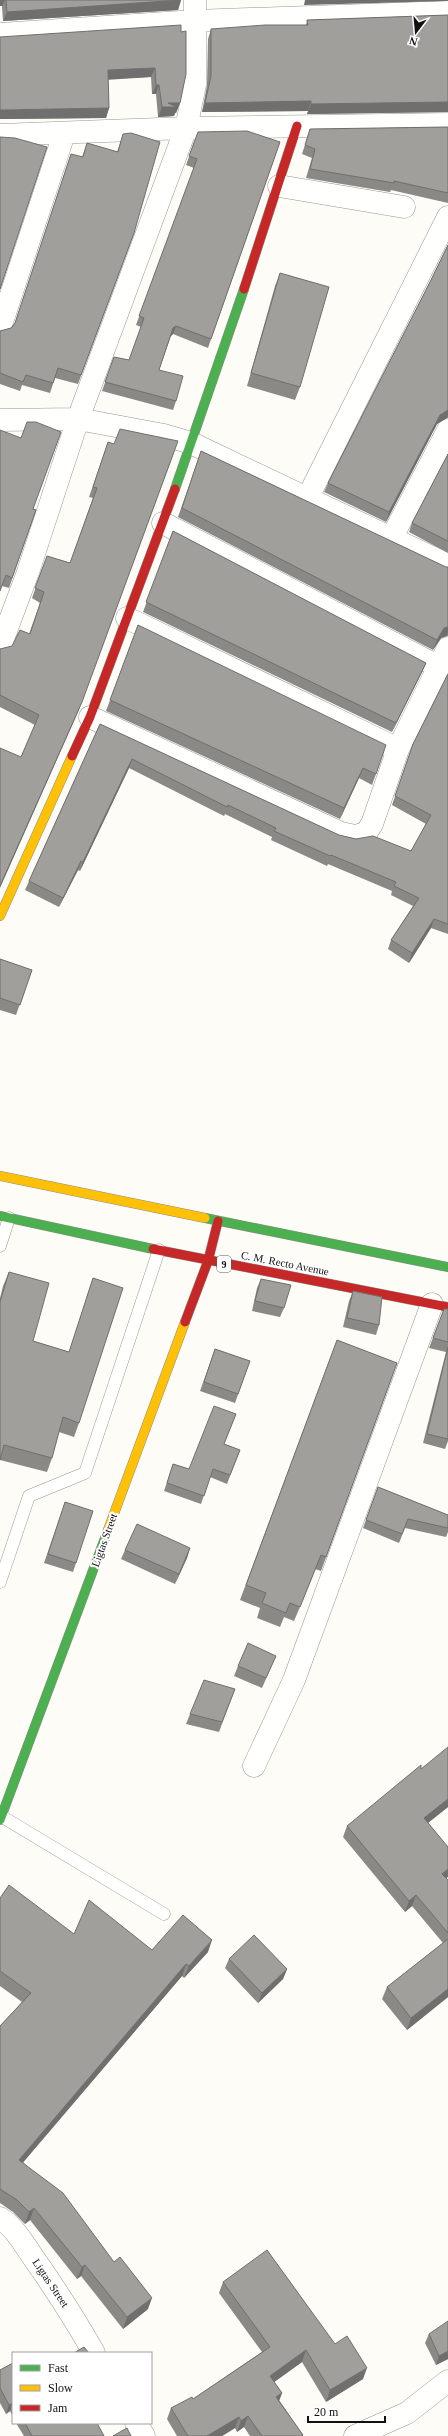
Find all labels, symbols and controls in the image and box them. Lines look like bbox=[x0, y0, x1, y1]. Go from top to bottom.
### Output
north arrow bbox=[396, 12, 436, 52]
text: N bbox=[408, 35, 419, 48]
street label: C. M. Recto Avenue bbox=[240, 1249, 330, 1277]
road number: 9 bbox=[217, 1256, 231, 1272]
street label: Ligtas Street bbox=[89, 1512, 119, 1568]
street label: Ligtas Street bbox=[30, 2256, 72, 2310]
legend bbox=[12, 2352, 152, 2424]
text: Fast bbox=[48, 2361, 69, 2375]
text: Slow bbox=[48, 2381, 73, 2395]
scale bar bbox=[308, 2398, 385, 2424]
text: Jam bbox=[48, 2401, 68, 2415]
text: 20 m bbox=[314, 2405, 339, 2419]

